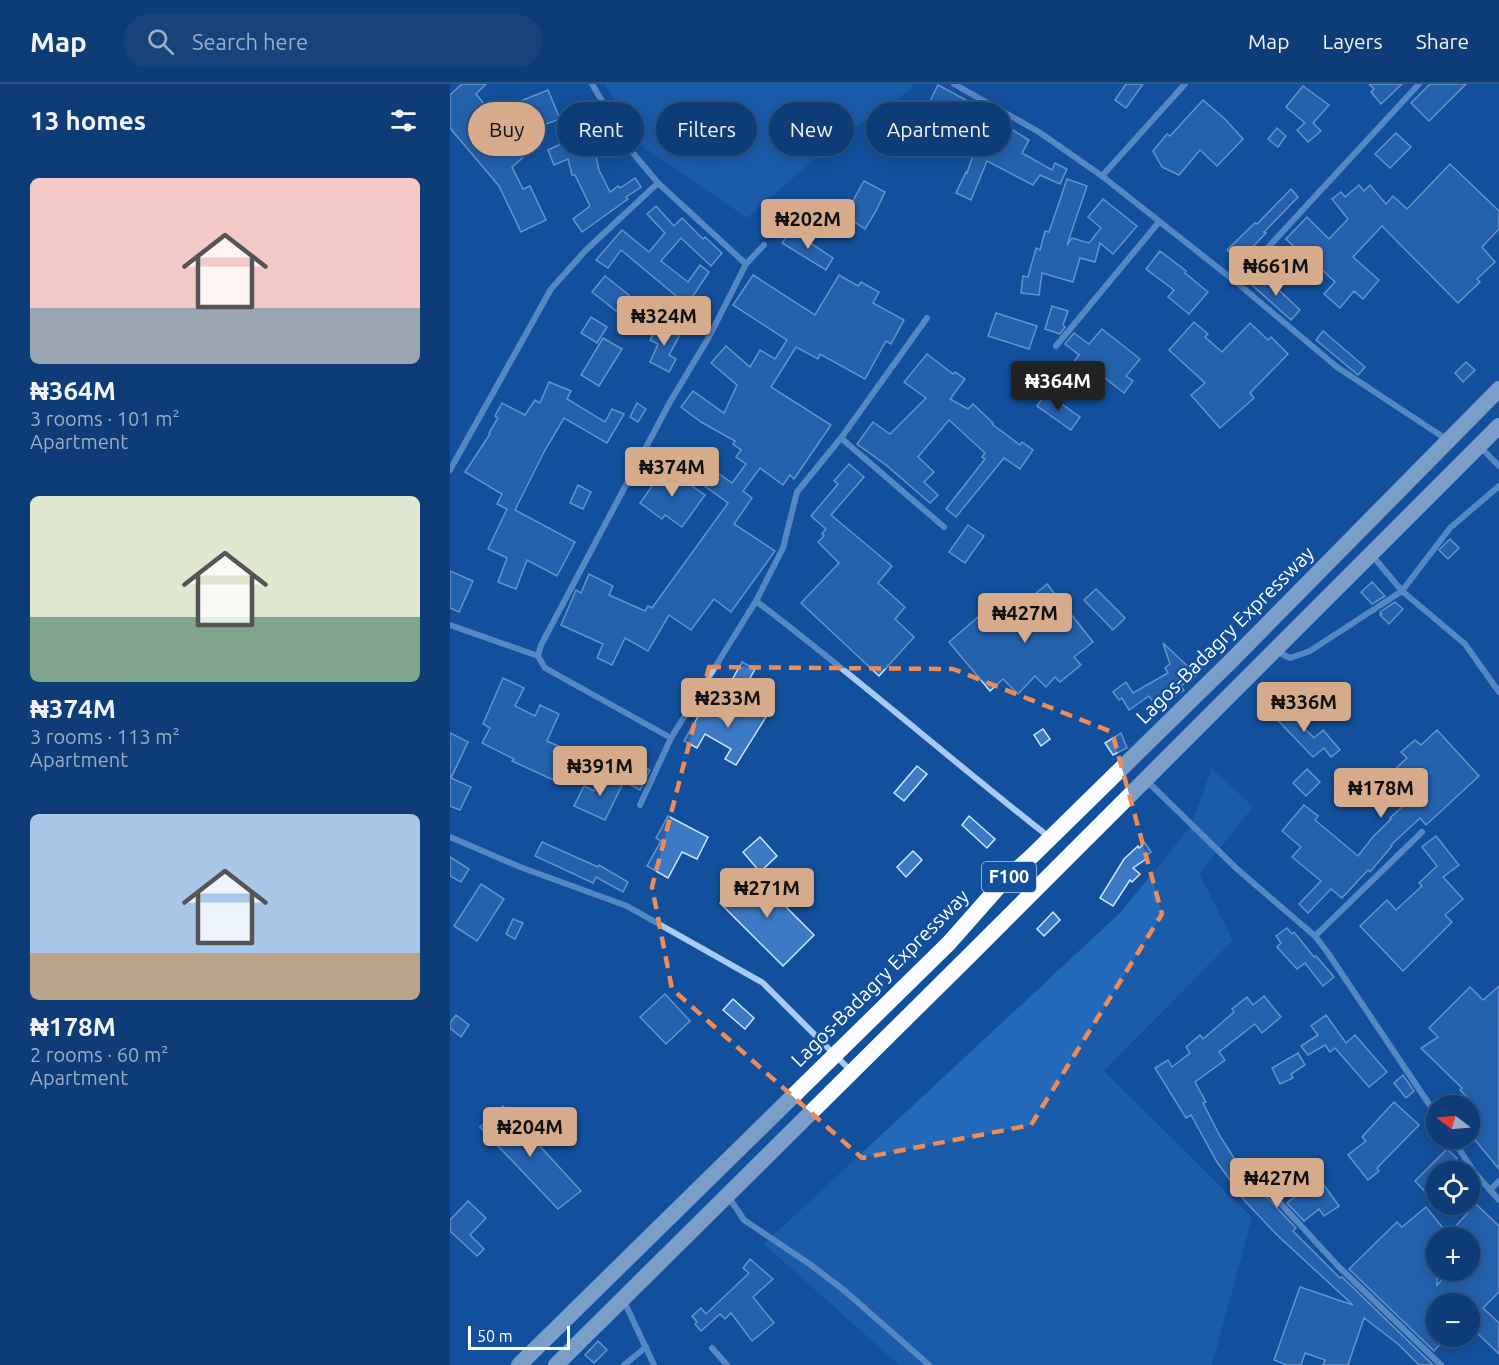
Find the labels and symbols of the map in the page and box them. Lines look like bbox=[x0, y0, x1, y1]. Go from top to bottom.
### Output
pin: ₦202M bbox=[766, 199, 850, 250]
pin: ₦661M bbox=[1234, 246, 1318, 297]
pin: ₦324M bbox=[622, 296, 706, 347]
pin: ₦364M bbox=[1016, 361, 1100, 412]
pin: ₦374M bbox=[630, 447, 714, 498]
street label: Lagos-Badagry Expressway bbox=[1131, 541, 1318, 728]
pin: ₦427M bbox=[983, 593, 1067, 644]
pin: ₦233M bbox=[686, 678, 770, 729]
pin: ₦336M bbox=[1262, 682, 1346, 733]
pin: ₦391M bbox=[558, 746, 642, 797]
pin: ₦178M bbox=[1339, 768, 1423, 819]
road number: F100 bbox=[982, 862, 1036, 892]
pin: ₦271M bbox=[725, 868, 809, 919]
street label: Lagos-Badagry Expressway bbox=[786, 884, 973, 1071]
north arrow bbox=[1426, 1095, 1480, 1149]
pin: ₦204M bbox=[488, 1107, 572, 1158]
pin: ₦427M bbox=[1235, 1158, 1319, 1209]
scale bar bbox=[468, 1323, 570, 1350]

